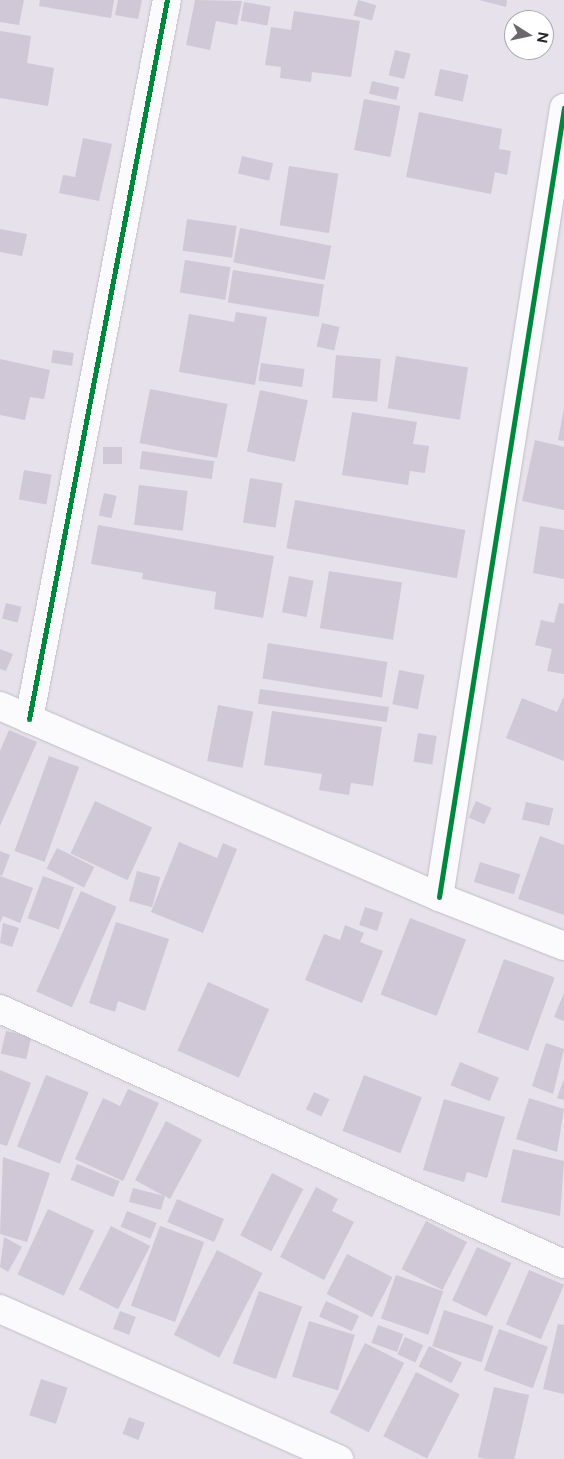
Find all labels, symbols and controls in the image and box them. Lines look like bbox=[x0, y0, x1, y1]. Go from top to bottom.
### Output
north arrow bbox=[504, 10, 554, 60]
text: N bbox=[534, 31, 552, 44]

